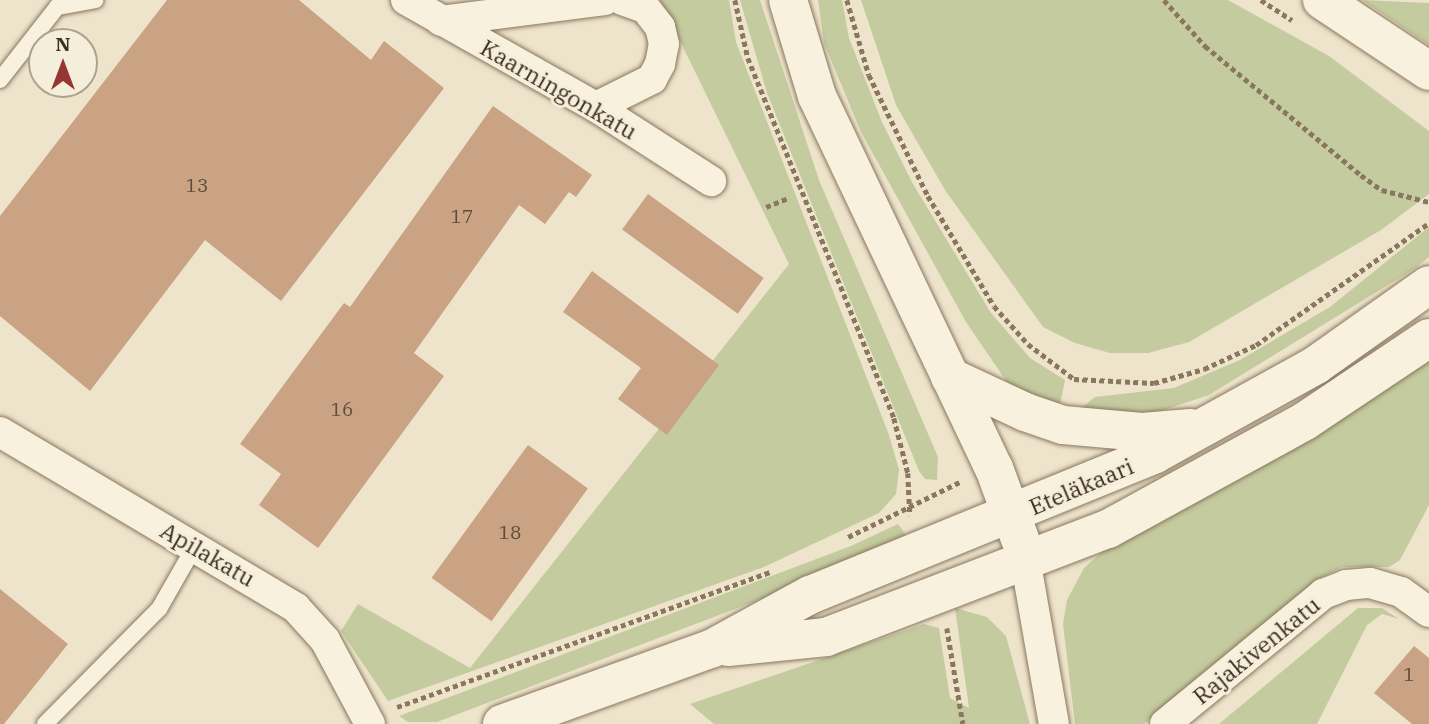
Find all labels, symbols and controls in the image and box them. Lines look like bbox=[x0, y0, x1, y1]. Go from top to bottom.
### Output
north arrow bbox=[28, 28, 98, 98]
text: N bbox=[55, 32, 71, 56]
street label: Kaarningonkatu bbox=[476, 33, 642, 145]
house number: 13 bbox=[186, 175, 208, 197]
house number: 17 bbox=[451, 206, 473, 228]
house number: 16 bbox=[331, 399, 353, 421]
street label: Eteläkaari bbox=[1025, 452, 1137, 520]
street label: Apilakatu bbox=[156, 516, 260, 592]
house number: 18 bbox=[499, 522, 521, 544]
street label: Rajakivenkatu bbox=[1187, 590, 1325, 710]
house number: 1 bbox=[1403, 664, 1415, 686]

